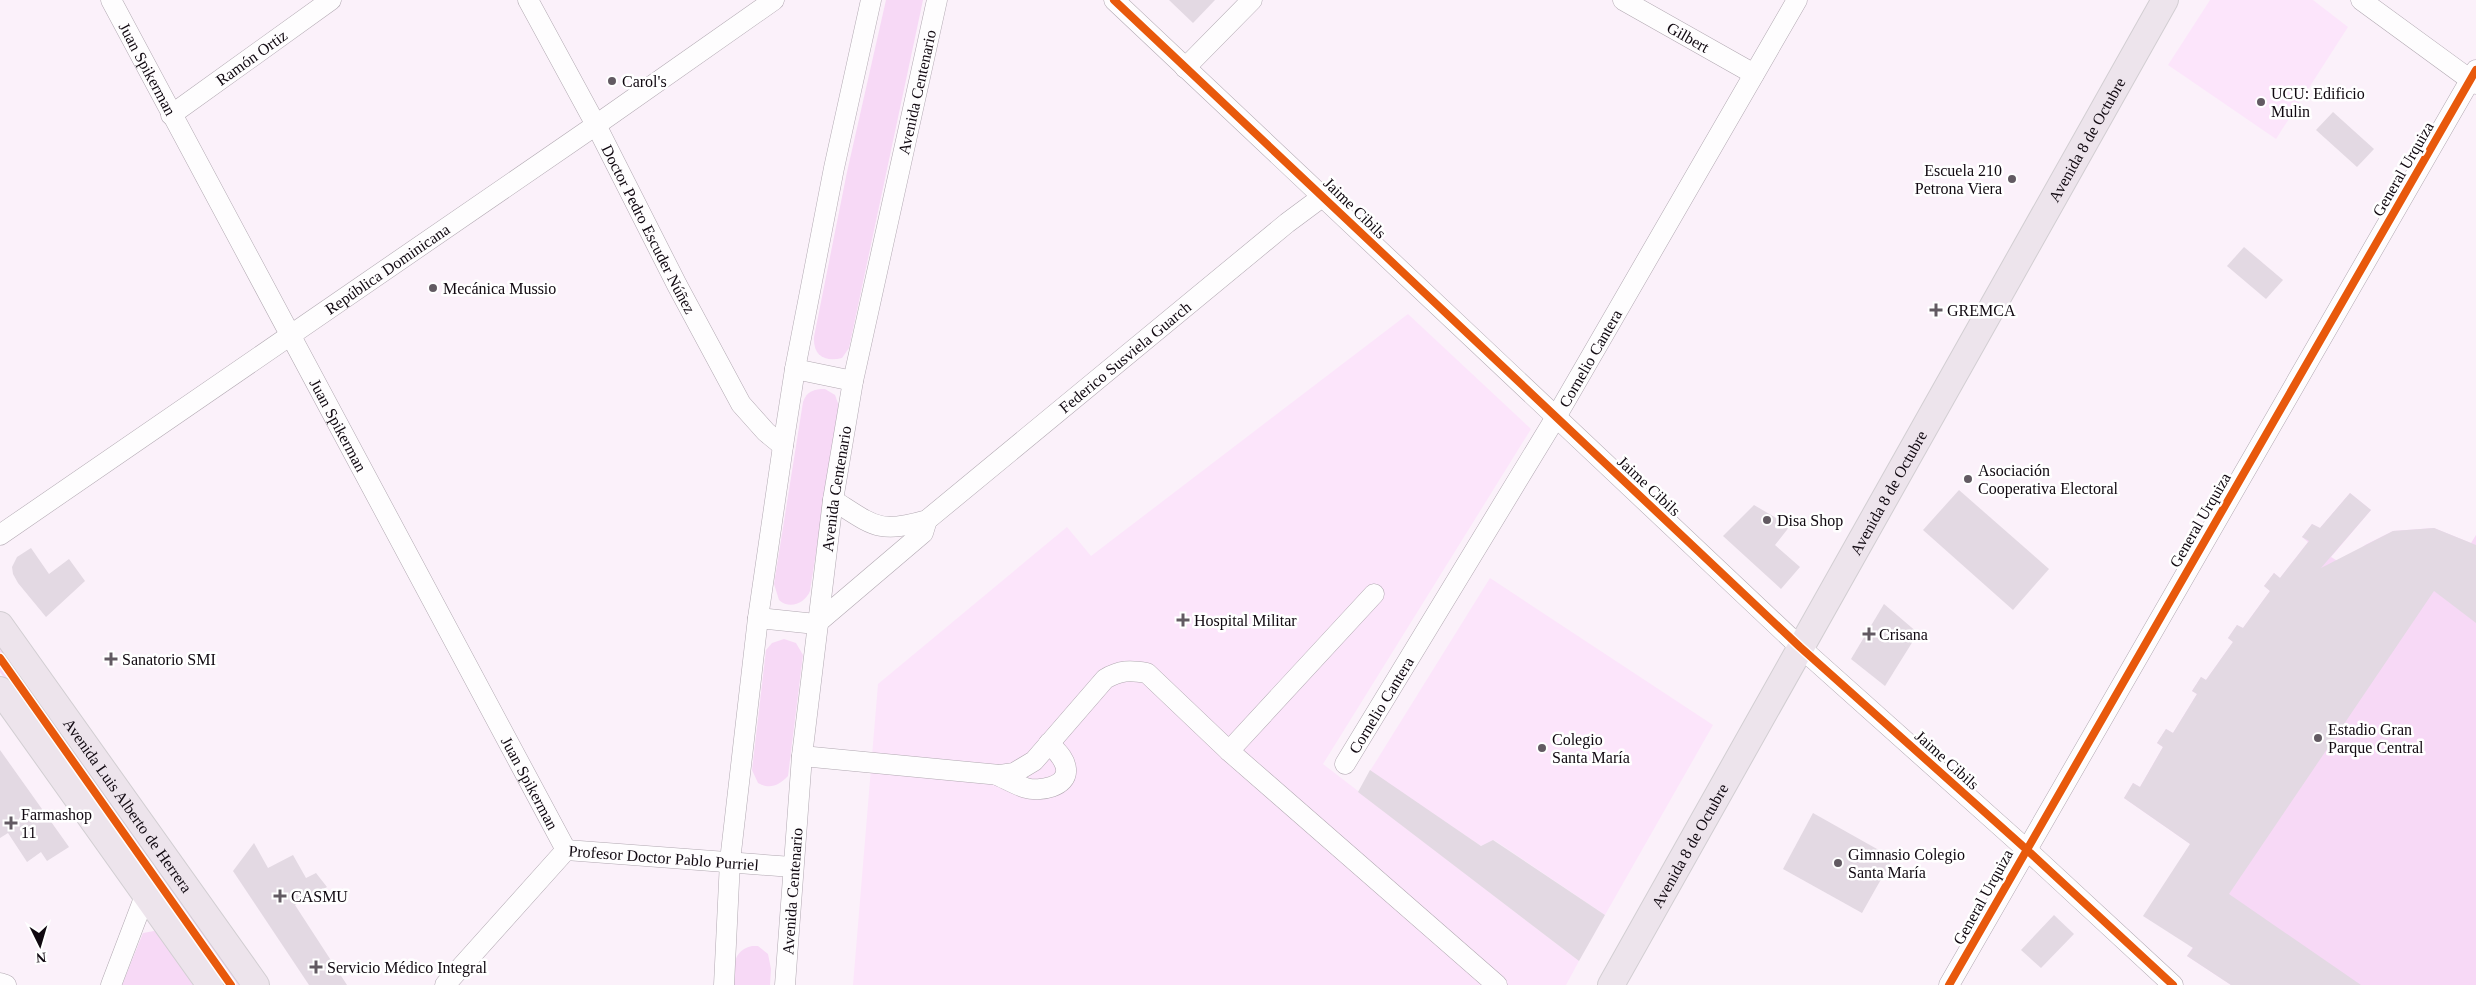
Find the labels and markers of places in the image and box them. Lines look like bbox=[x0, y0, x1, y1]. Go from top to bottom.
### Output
place label: Carol's bbox=[622, 73, 667, 90]
marker: Carol's bbox=[606, 75, 618, 87]
place label: UCU: Edificio Mulin bbox=[2271, 85, 2365, 120]
marker: UCU: Edificio Mulin bbox=[2255, 96, 2267, 108]
place label: Escuela 210 Petrona Viera bbox=[1915, 162, 2002, 197]
marker: Escuela 210 Petrona Viera bbox=[2006, 173, 2018, 185]
place label: Mecánica Mussio bbox=[443, 280, 556, 297]
marker: Mecánica Mussio bbox=[427, 282, 439, 294]
place label: GREMCA bbox=[1947, 302, 2016, 319]
marker: GREMCA bbox=[1929, 303, 1943, 317]
place label: Asociación Cooperativa Electoral bbox=[1978, 462, 2118, 498]
marker: Asociación Cooperativa Electoral bbox=[1962, 473, 1974, 485]
place label: Disa Shop bbox=[1777, 512, 1843, 530]
marker: Disa Shop bbox=[1761, 514, 1773, 526]
place label: Hospital Militar bbox=[1194, 612, 1297, 630]
marker: Hospital Militar bbox=[1176, 613, 1190, 627]
place label: Crisana bbox=[1879, 626, 1928, 643]
marker: Crisana bbox=[1863, 628, 1875, 640]
place label: Sanatorio SMI bbox=[122, 651, 216, 668]
marker: Sanatorio SMI bbox=[104, 652, 118, 666]
place label: Estadio Gran Parque Central bbox=[2328, 721, 2424, 757]
place label: Colegio Santa María bbox=[1552, 731, 1630, 766]
marker: Estadio Gran Parque Central bbox=[2312, 732, 2324, 744]
marker: Colegio Santa María bbox=[1536, 742, 1548, 754]
place label: Farmashop 11 bbox=[21, 806, 92, 841]
marker: Farmashop 11 bbox=[5, 817, 17, 829]
place label: Gimnasio Colegio Santa María bbox=[1848, 846, 1965, 881]
marker: Gimnasio Colegio Santa María bbox=[1832, 857, 1844, 869]
place label: CASMU bbox=[291, 888, 348, 905]
marker: CASMU bbox=[273, 889, 287, 903]
place label: Servicio Médico Integral bbox=[327, 959, 488, 977]
marker: Servicio Médico Integral bbox=[309, 960, 323, 974]

